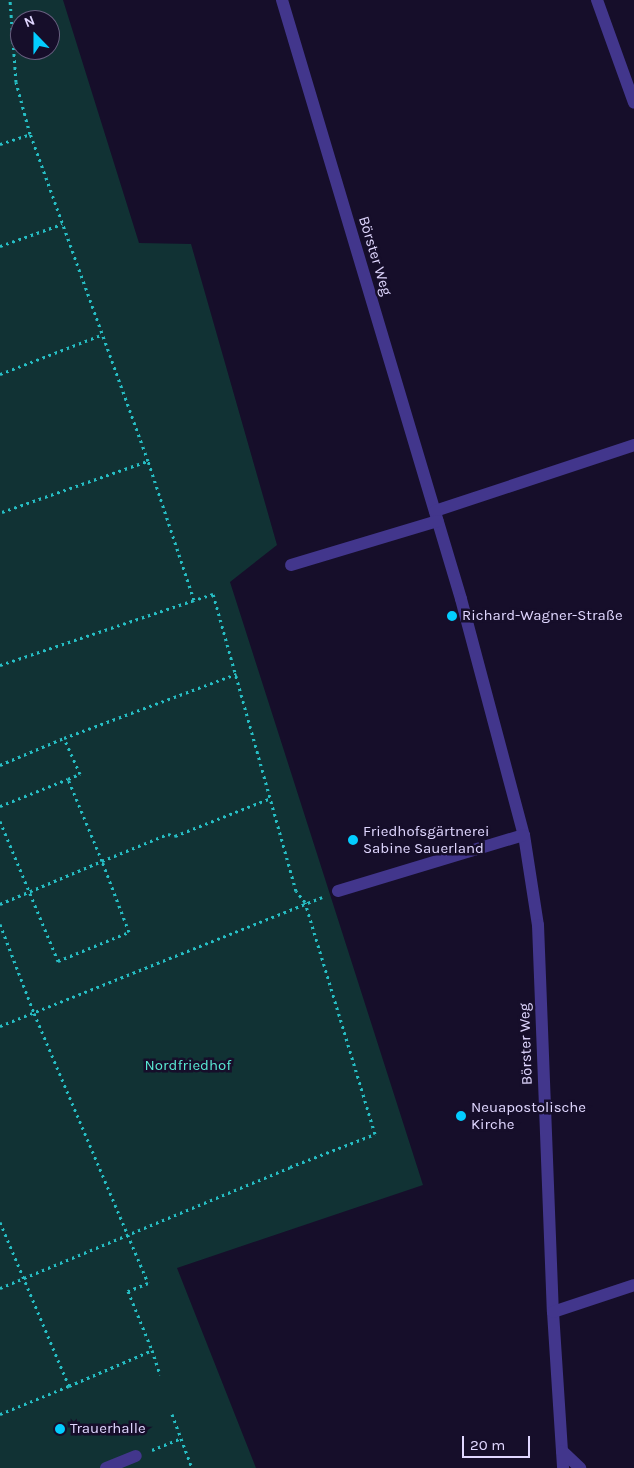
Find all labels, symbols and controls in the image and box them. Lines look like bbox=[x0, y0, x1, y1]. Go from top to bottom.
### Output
north arrow bbox=[10, 10, 60, 60]
text: N bbox=[22, 12, 37, 31]
street label: Börster Weg bbox=[354, 214, 396, 298]
place label: Richard-Wagner-Straße bbox=[462, 607, 623, 625]
marker: Richard-Wagner-Straße bbox=[446, 610, 458, 622]
place label: Friedhofsgärtnerei Sabine Sauerland bbox=[363, 822, 489, 857]
marker: Friedhofsgärtnerei Sabine Sauerland bbox=[347, 834, 359, 846]
street label: Börster Weg bbox=[516, 1003, 536, 1085]
park label: Nordfriedhof bbox=[145, 1057, 231, 1075]
place label: Neuapostolische Kirche bbox=[471, 1098, 586, 1133]
marker: Neuapostolische Kirche bbox=[455, 1110, 467, 1122]
place label: Trauerhalle bbox=[70, 1420, 146, 1438]
marker: Trauerhalle bbox=[54, 1423, 66, 1435]
scale bar bbox=[464, 1426, 532, 1458]
text: 20 m bbox=[470, 1436, 505, 1454]

